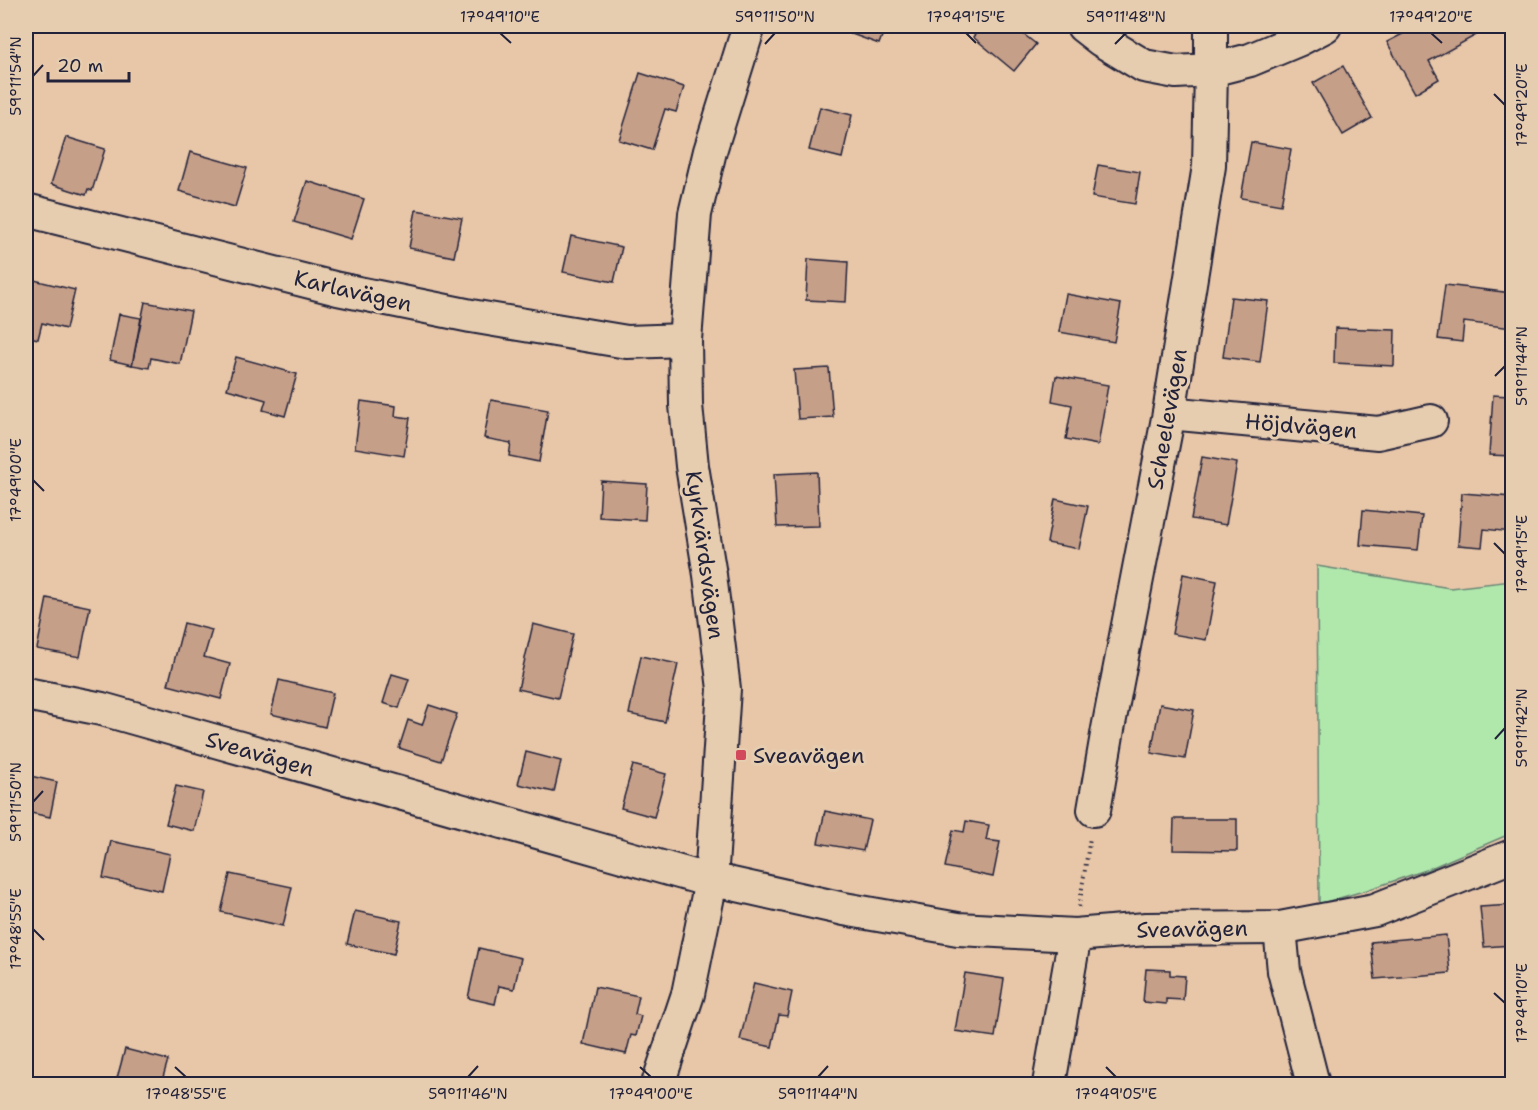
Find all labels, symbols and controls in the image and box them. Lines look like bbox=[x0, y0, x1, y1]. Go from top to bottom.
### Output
text: 17°49'10"E bbox=[460, 7, 540, 27]
text: 59°11'50"N bbox=[735, 7, 815, 27]
text: 17°49'15"E bbox=[927, 7, 1005, 27]
text: 59°11'48"N bbox=[1086, 7, 1166, 27]
text: 17°49'20"E bbox=[1389, 7, 1473, 27]
text: 59°11'54"N bbox=[6, 36, 26, 116]
scale bar bbox=[48, 45, 129, 83]
text: 20 m bbox=[57, 54, 103, 78]
text: 17°49'20"E bbox=[1512, 63, 1532, 147]
street label: Karlavägen bbox=[291, 263, 415, 319]
text: 59°11'44"N bbox=[1512, 326, 1532, 406]
street label: Scheelevägen bbox=[1140, 346, 1194, 492]
street label: Höjdvägen bbox=[1244, 407, 1358, 445]
text: 17°49'00"E bbox=[6, 438, 26, 522]
street label: Kyrkvärdsvägen bbox=[679, 469, 731, 641]
text: 17°49'15"E bbox=[1512, 515, 1532, 593]
text: 59°11'42"N bbox=[1512, 688, 1532, 768]
street label: Sveavägen bbox=[202, 725, 318, 783]
place label: Sveavägen bbox=[753, 741, 865, 770]
marker: Sveavägen bbox=[734, 748, 748, 762]
text: 59°11'50"N bbox=[6, 762, 26, 842]
text: 17°48'55"E bbox=[6, 888, 26, 970]
street label: Sveavägen bbox=[1136, 914, 1248, 944]
text: 17°49'10"E bbox=[1512, 963, 1532, 1043]
text: 17°48'55"E bbox=[145, 1084, 227, 1104]
text: 59°11'46"N bbox=[428, 1084, 508, 1104]
text: 17°49'00"E bbox=[609, 1084, 693, 1104]
text: 59°11'44"N bbox=[778, 1084, 858, 1104]
text: 17°49'05"E bbox=[1075, 1084, 1157, 1104]

